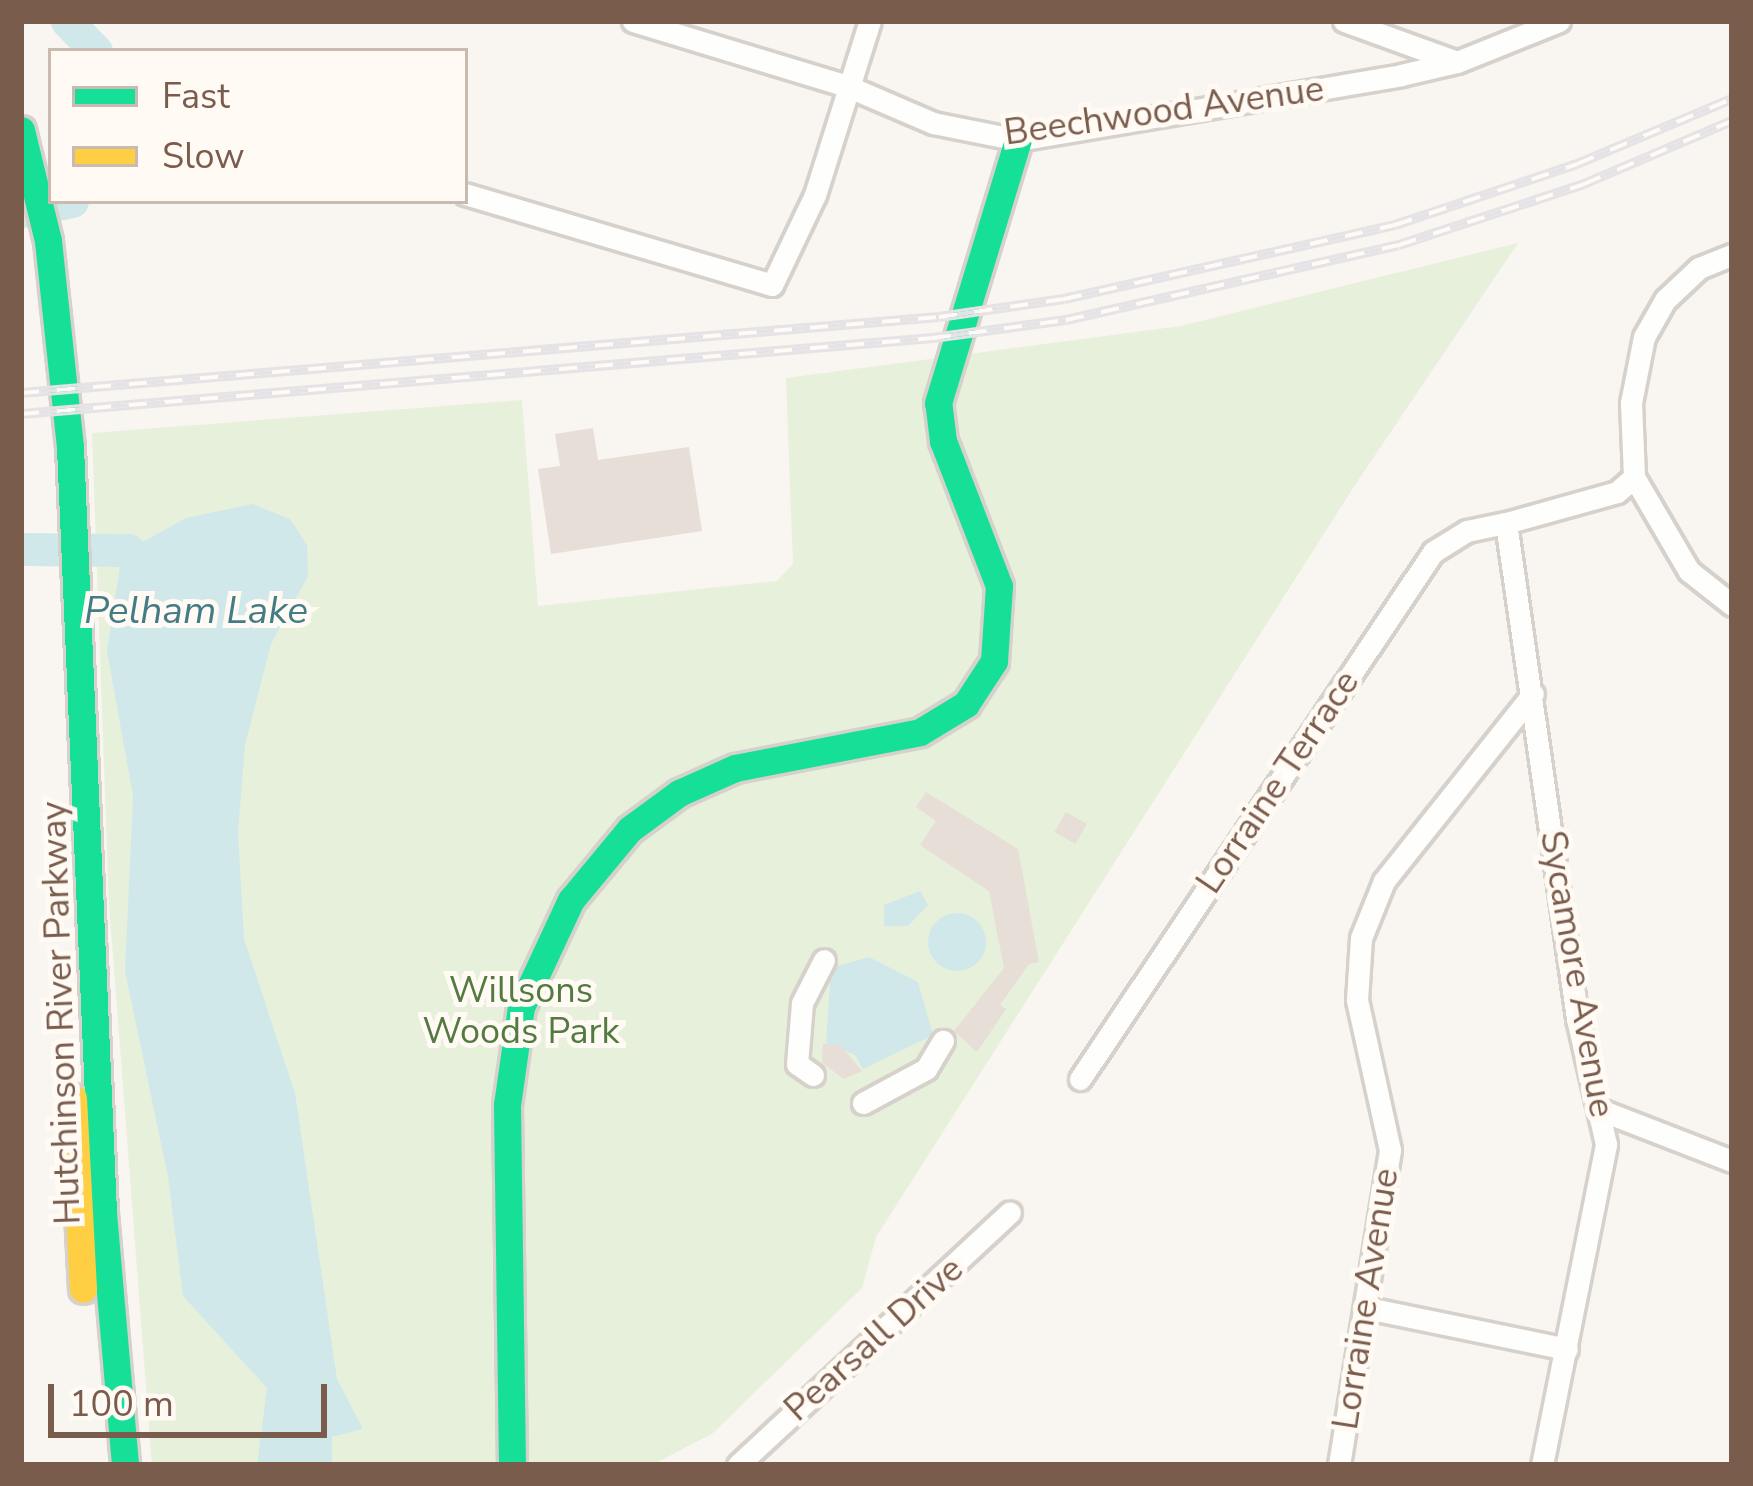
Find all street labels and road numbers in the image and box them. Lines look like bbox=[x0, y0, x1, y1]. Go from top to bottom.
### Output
street label: Beechwood Avenue bbox=[1001, 67, 1327, 155]
street label: Lorraine Terrace bbox=[1188, 662, 1368, 902]
street label: Hutchinson River Parkway bbox=[32, 801, 90, 1225]
street label: Sycamore Avenue bbox=[1531, 827, 1623, 1121]
street label: Lorraine Avenue bbox=[1324, 1165, 1408, 1433]
street label: Pearsall Drive bbox=[776, 1248, 972, 1430]

